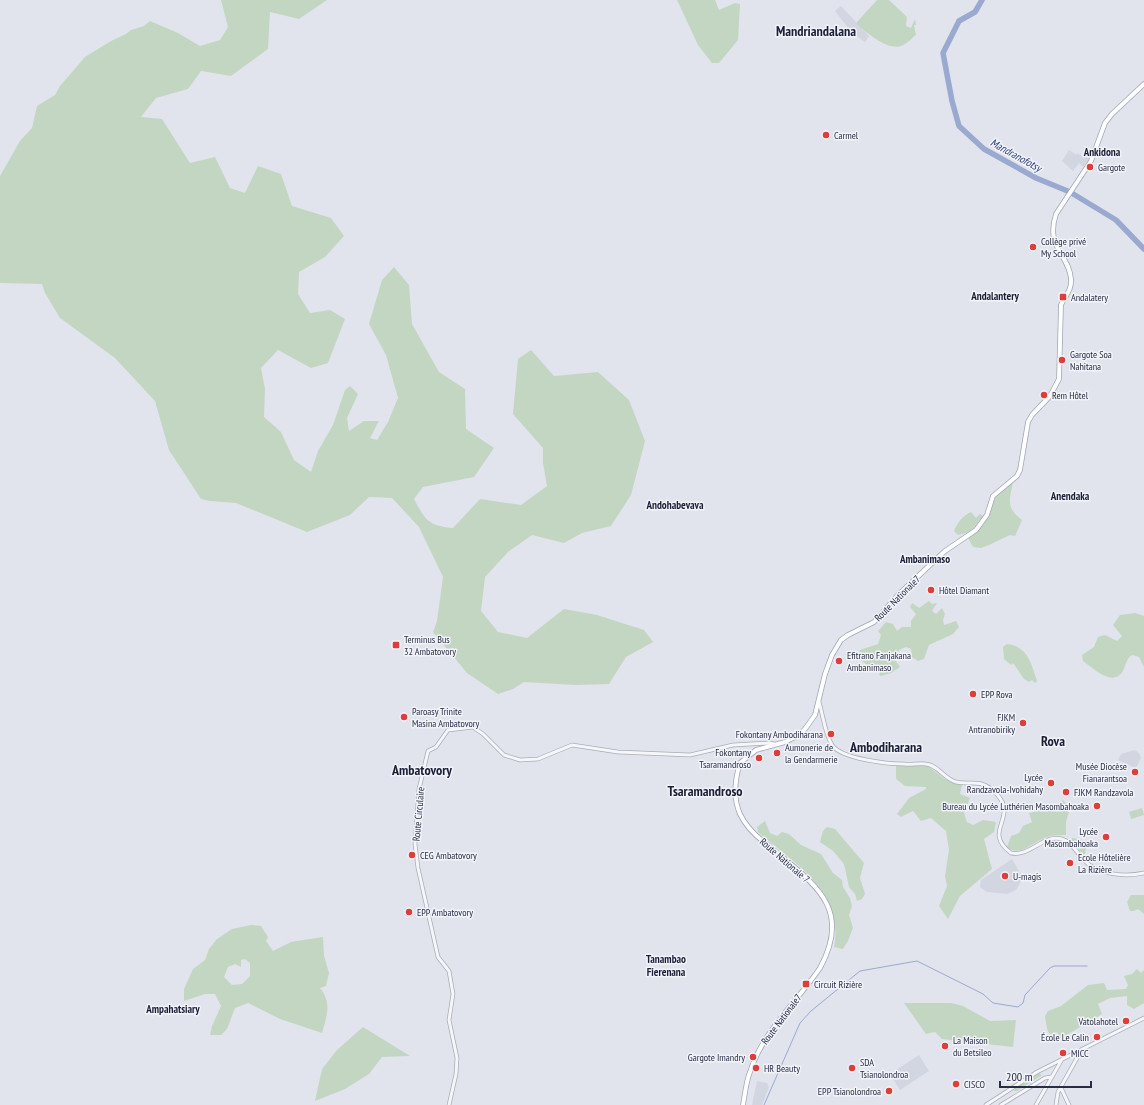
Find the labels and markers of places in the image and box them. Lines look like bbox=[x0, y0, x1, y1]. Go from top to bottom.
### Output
place label: Carmel bbox=[834, 129, 859, 142]
marker: Carmel bbox=[821, 130, 831, 140]
place label: Gargote bbox=[1098, 161, 1125, 174]
marker: Gargote bbox=[1085, 162, 1095, 172]
place label: Collège privé My School bbox=[1041, 235, 1086, 260]
marker: Collège privé My School bbox=[1028, 242, 1038, 252]
place label: Andalatery bbox=[1071, 291, 1108, 304]
marker: Andalatery bbox=[1058, 292, 1068, 302]
place label: Gargote Soa Nahitana bbox=[1070, 348, 1112, 373]
marker: Gargote Soa Nahitana bbox=[1057, 355, 1067, 365]
place label: Rem Hôtel bbox=[1052, 389, 1089, 402]
marker: Rem Hôtel bbox=[1039, 390, 1049, 400]
place label: Hôtel Diamant bbox=[939, 584, 989, 597]
marker: Hôtel Diamant bbox=[926, 585, 936, 595]
place label: Terminus Bus 32 Ambatovory bbox=[404, 633, 456, 658]
marker: Terminus Bus 32 Ambatovory bbox=[391, 640, 401, 650]
place label: Efitrano Fanjakana Ambanimaso bbox=[847, 649, 911, 674]
marker: Efitrano Fanjakana Ambanimaso bbox=[834, 656, 844, 666]
place label: EPP Rova bbox=[981, 688, 1013, 701]
marker: EPP Rova bbox=[968, 689, 978, 699]
place label: Paroasy Trinite Masina Ambatovory bbox=[412, 705, 480, 730]
place label: FJKM Antranobiriky bbox=[969, 711, 1015, 736]
marker: Paroasy Trinite Masina Ambatovory bbox=[399, 712, 409, 722]
marker: FJKM Antranobiriky bbox=[1018, 718, 1028, 728]
place label: Fokontany Ambodiharana bbox=[736, 728, 823, 741]
marker: Fokontany Ambodiharana bbox=[826, 729, 836, 739]
place label: Aumonerie de la Gendarmerie bbox=[785, 741, 838, 766]
place label: Fokontany Tsaramandroso bbox=[699, 746, 751, 771]
marker: Aumonerie de la Gendarmerie bbox=[772, 748, 782, 758]
marker: Fokontany Tsaramandroso bbox=[754, 753, 764, 763]
place label: Musée Diocèse Fianarantsoa bbox=[1076, 760, 1127, 785]
marker: Musée Diocèse Fianarantsoa bbox=[1130, 767, 1140, 777]
place label: Lycée Randzavola-Ivohidahy bbox=[967, 771, 1043, 796]
marker: Lycée Randzavola-Ivohidahy bbox=[1046, 778, 1056, 788]
place label: FJKM Randzavola bbox=[1074, 786, 1134, 799]
marker: FJKM Randzavola bbox=[1061, 787, 1071, 797]
place label: Bureau du Lycée Luthérien Masombahoaka bbox=[942, 800, 1089, 813]
marker: Bureau du Lycée Luthérien Masombahoaka bbox=[1092, 801, 1102, 811]
place label: Lycée Masombahoaka bbox=[1044, 825, 1098, 850]
marker: Lycée Masombahoaka bbox=[1101, 832, 1111, 842]
place label: CEG Ambatovory bbox=[420, 849, 477, 862]
marker: CEG Ambatovory bbox=[407, 850, 417, 860]
place label: Ecole Hôtelière La Rizière bbox=[1078, 851, 1131, 876]
marker: Ecole Hôtelière La Rizière bbox=[1065, 858, 1075, 868]
place label: U-magis bbox=[1013, 870, 1042, 883]
marker: U-magis bbox=[1000, 871, 1010, 881]
place label: EPP Ambatovory bbox=[417, 906, 473, 919]
marker: EPP Ambatovory bbox=[404, 907, 414, 917]
place label: Circuit Rizière bbox=[814, 978, 862, 991]
marker: Circuit Rizière bbox=[801, 979, 811, 989]
place label: Vatolahotel bbox=[1078, 1015, 1119, 1028]
marker: Vatolahotel bbox=[1121, 1016, 1131, 1026]
place label: École Le Calin bbox=[1041, 1031, 1089, 1044]
marker: École Le Calin bbox=[1092, 1032, 1102, 1042]
place label: La Maison du Betsileo bbox=[953, 1034, 992, 1059]
marker: La Maison du Betsileo bbox=[940, 1041, 950, 1051]
place label: MICC bbox=[1071, 1047, 1089, 1060]
marker: MICC bbox=[1058, 1048, 1068, 1058]
place label: Gargote Imandry bbox=[688, 1051, 745, 1064]
marker: Gargote Imandry bbox=[748, 1052, 758, 1062]
place label: SDA Tsianolondroa bbox=[860, 1056, 908, 1081]
place label: HR Beauty bbox=[764, 1062, 800, 1075]
marker: HR Beauty bbox=[751, 1063, 761, 1073]
marker: SDA Tsianolondroa bbox=[847, 1063, 857, 1073]
place label: CISCO bbox=[964, 1078, 986, 1091]
marker: CISCO bbox=[951, 1079, 961, 1089]
place label: EPP Tsianolondroa bbox=[818, 1085, 881, 1098]
marker: EPP Tsianolondroa bbox=[884, 1086, 894, 1096]

